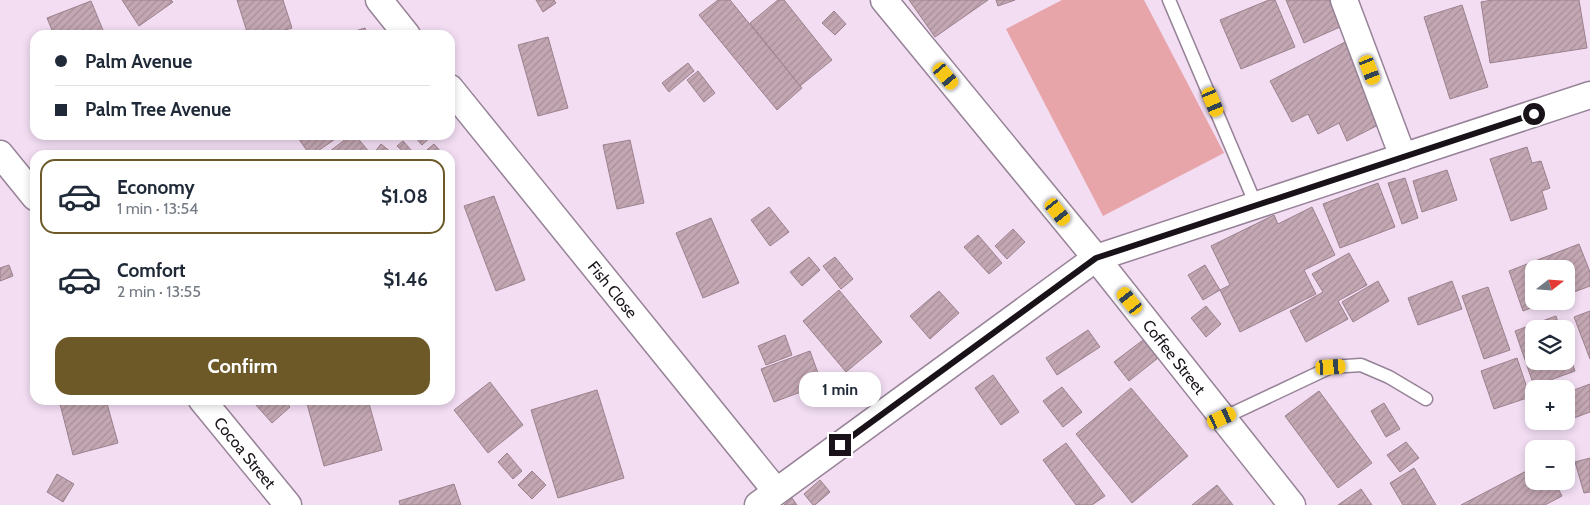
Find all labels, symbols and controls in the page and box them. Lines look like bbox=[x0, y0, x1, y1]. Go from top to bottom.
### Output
text: Palm Avenue bbox=[85, 50, 192, 73]
car bbox=[1357, 53, 1382, 87]
car bbox=[930, 60, 961, 92]
car bbox=[1200, 85, 1225, 119]
text: Palm Tree Avenue bbox=[85, 98, 231, 121]
route start bbox=[1523, 103, 1545, 125]
icon: car bbox=[57, 174, 102, 219]
text: Economy bbox=[117, 176, 195, 199]
text: $1.08 bbox=[381, 185, 428, 208]
car bbox=[1042, 196, 1073, 228]
text: 1 min · 13:54 bbox=[117, 199, 198, 218]
icon: car bbox=[57, 257, 102, 302]
street label: Fish Close bbox=[584, 257, 641, 322]
text: Comfort bbox=[117, 259, 186, 282]
north arrow bbox=[1525, 260, 1575, 310]
map controls bbox=[1525, 260, 1575, 490]
text: $1.46 bbox=[383, 268, 428, 291]
text: 2 min · 13:55 bbox=[117, 282, 201, 301]
car bbox=[1114, 285, 1145, 317]
street label: Coffee Street bbox=[1139, 316, 1210, 399]
button: layers bbox=[1525, 320, 1575, 370]
button: Confirm bbox=[55, 337, 430, 395]
car bbox=[1315, 359, 1346, 375]
callout: 1 min bbox=[799, 372, 881, 408]
text: 1 min bbox=[822, 380, 858, 399]
button: + bbox=[1525, 380, 1575, 430]
car bbox=[1205, 405, 1238, 431]
street label: Cocoa Street bbox=[210, 413, 280, 493]
route end bbox=[829, 434, 851, 456]
button: − bbox=[1525, 440, 1575, 490]

